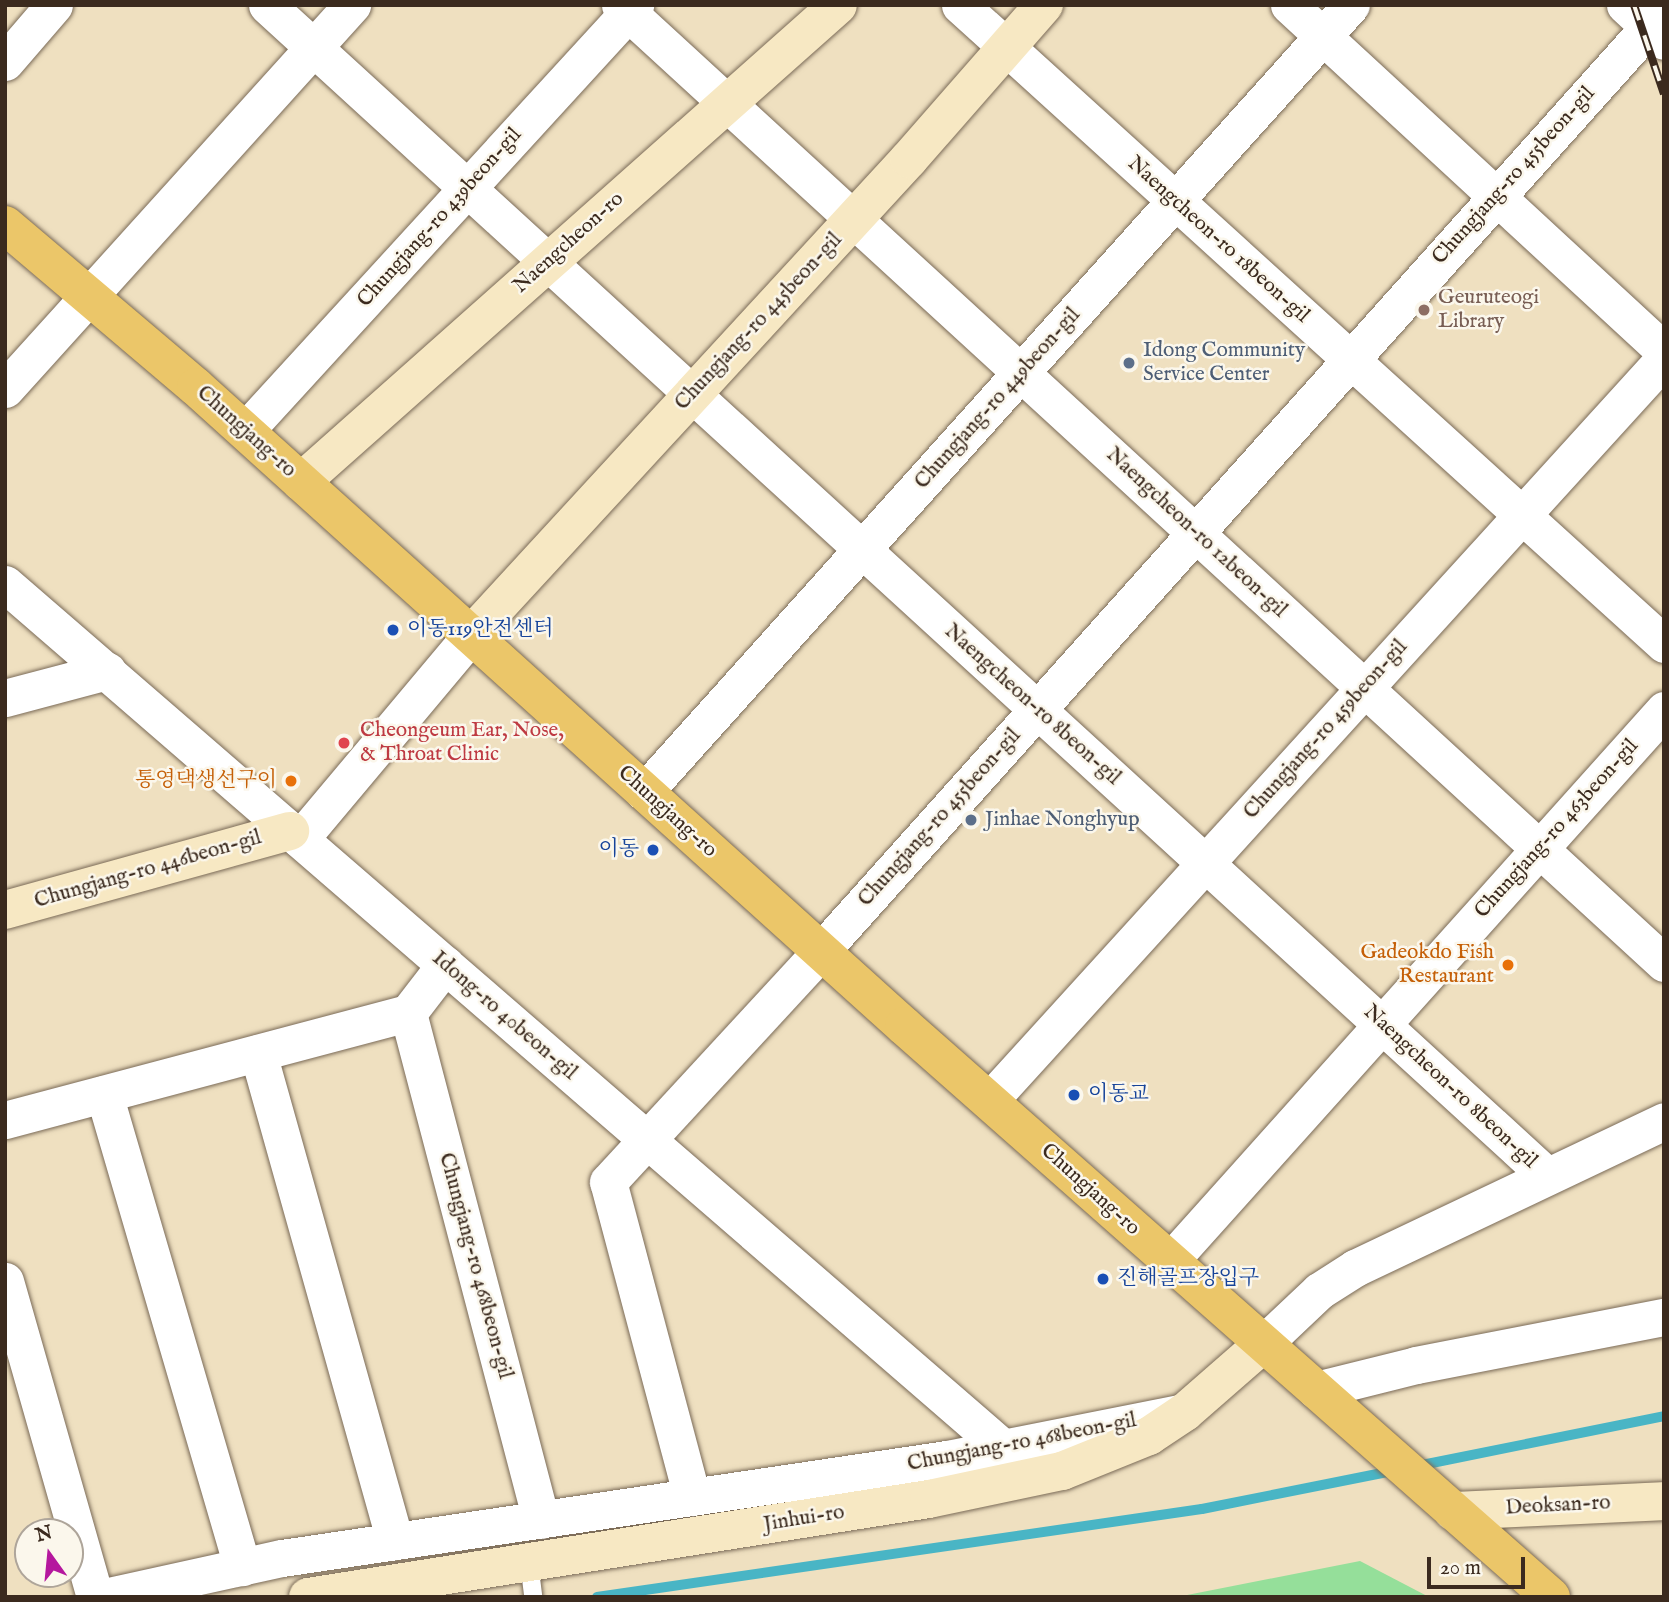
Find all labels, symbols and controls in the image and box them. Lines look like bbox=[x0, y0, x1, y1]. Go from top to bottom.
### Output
street label: Chungjang-ro 455beon-gil bbox=[1427, 82, 1601, 270]
street label: Chungjang-ro 439beon-gil bbox=[353, 123, 527, 313]
street label: Naengcheon-ro 18beon-gil bbox=[1122, 152, 1314, 328]
street label: Naengcheon-ro bbox=[509, 187, 629, 299]
street label: Chungjang-ro 445beon-gil bbox=[670, 228, 848, 416]
place label: Geuruteogi Library bbox=[1438, 285, 1539, 335]
marker: Geuruteogi Library bbox=[1416, 302, 1432, 318]
street label: Chungjang-ro 449beon-gil bbox=[910, 303, 1086, 495]
place label: Idong Community Service Center bbox=[1143, 338, 1305, 388]
marker: Idong Community Service Center bbox=[1121, 355, 1137, 371]
street label: Chungjang-ro bbox=[191, 381, 301, 483]
street label: Naengcheon-ro 12beon-gil bbox=[1100, 443, 1292, 623]
place label: 이동119안전센터 bbox=[407, 617, 554, 643]
street label: Naengcheon-ro 8beon-gil bbox=[939, 619, 1125, 791]
marker: 이동119안전센터 bbox=[385, 622, 401, 638]
street label: Chungjang-ro 459beon-gil bbox=[1239, 635, 1413, 825]
place label: Cheongeum Ear, Nose, & Throat Clinic bbox=[360, 718, 564, 768]
street label: Chungjang-ro 455beon-gil bbox=[853, 724, 1027, 912]
marker: Cheongeum Ear, Nose, & Throat Clinic bbox=[334, 733, 354, 753]
street label: Chungjang-ro 463beon-gil bbox=[1470, 734, 1644, 924]
street label: Chungjang-ro bbox=[612, 761, 722, 863]
place label: 통영댁생선구이 bbox=[135, 768, 277, 794]
marker: 통영댁생선구이 bbox=[283, 773, 299, 789]
place label: Jinhae Nonghyup bbox=[985, 807, 1140, 833]
marker: Jinhae Nonghyup bbox=[963, 812, 979, 828]
street label: Chungjang-ro 446beon-gil bbox=[32, 826, 264, 914]
place label: 이동 bbox=[598, 837, 639, 863]
marker: 이동 bbox=[645, 842, 661, 858]
place label: Gadeokdo Fish Restaurant bbox=[1360, 940, 1494, 990]
street label: Idong-ro 40beon-gil bbox=[426, 946, 582, 1086]
marker: Gadeokdo Fish Restaurant bbox=[1500, 957, 1516, 973]
street label: Naengcheon-ro 8beon-gil bbox=[1358, 1000, 1542, 1174]
place label: 이동교 bbox=[1088, 1082, 1149, 1108]
marker: 이동교 bbox=[1066, 1087, 1082, 1103]
street label: Chungjang-ro bbox=[1035, 1139, 1145, 1241]
street label: Chungjang-ro 468beon-gil bbox=[433, 1150, 517, 1382]
place label: 진해골프장입구 bbox=[1117, 1266, 1259, 1292]
marker: 진해골프장입구 bbox=[1095, 1271, 1111, 1287]
street label: Chungjang-ro 468beon-gil bbox=[905, 1408, 1139, 1478]
street label: Deoksan-ro bbox=[1505, 1491, 1611, 1521]
street label: Jinhui-ro bbox=[762, 1500, 846, 1538]
north arrow bbox=[14, 1518, 84, 1588]
text: N bbox=[33, 1521, 55, 1548]
scale bar bbox=[1431, 1542, 1529, 1586]
text: 20 m bbox=[1440, 1555, 1481, 1582]

